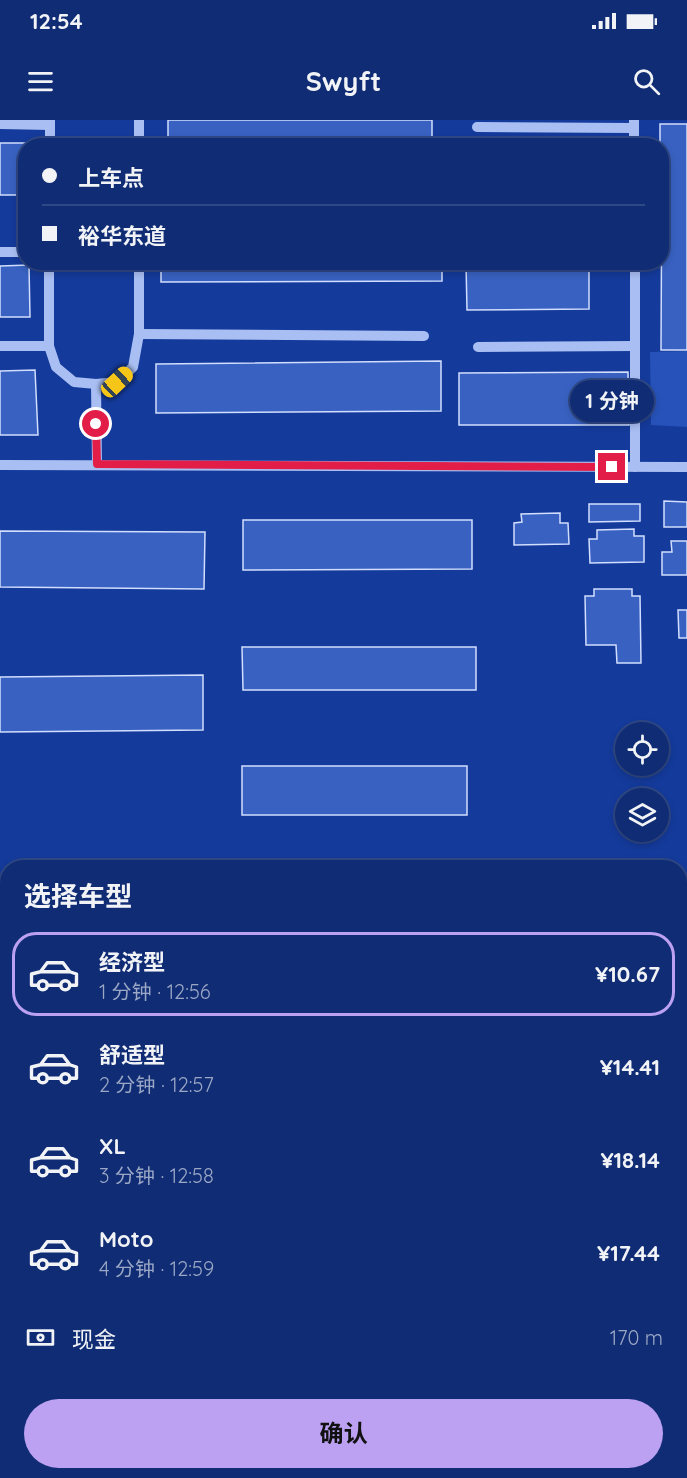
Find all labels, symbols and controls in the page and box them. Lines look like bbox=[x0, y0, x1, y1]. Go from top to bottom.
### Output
text: 12:54 bbox=[30, 7, 83, 35]
text: Swyft bbox=[306, 64, 381, 98]
icon: menu bbox=[24, 65, 57, 98]
icon: search bbox=[630, 65, 663, 98]
text: 上车点 bbox=[78, 164, 144, 192]
text: 裕华东道 bbox=[78, 222, 166, 250]
car bbox=[98, 363, 136, 401]
callout: 1 分钟 bbox=[570, 380, 654, 422]
text: 1 分钟 bbox=[585, 388, 639, 413]
route start bbox=[82, 410, 109, 437]
route end bbox=[598, 453, 625, 480]
map controls bbox=[615, 722, 669, 842]
button: locate bbox=[615, 722, 669, 776]
button: layers bbox=[615, 788, 669, 842]
text: 选择车型 bbox=[24, 879, 132, 913]
icon: car bbox=[27, 947, 81, 1001]
text: 经济型 bbox=[99, 948, 165, 976]
text: ¥10.67 bbox=[595, 960, 660, 988]
text: 1 分钟 · 12:56 bbox=[99, 979, 211, 1004]
icon: car bbox=[27, 1040, 81, 1094]
text: 舒适型 bbox=[99, 1041, 165, 1069]
text: ¥14.41 bbox=[600, 1053, 660, 1081]
text: 2 分钟 · 12:57 bbox=[99, 1072, 214, 1097]
text: XL bbox=[99, 1132, 126, 1160]
icon: car bbox=[27, 1133, 81, 1187]
text: ¥18.14 bbox=[600, 1146, 660, 1174]
text: 3 分钟 · 12:58 bbox=[99, 1163, 214, 1188]
text: Moto bbox=[99, 1225, 153, 1253]
icon: car bbox=[27, 1226, 81, 1280]
text: ¥17.44 bbox=[597, 1239, 660, 1267]
text: 4 分钟 · 12:59 bbox=[99, 1256, 214, 1281]
icon: cash bbox=[24, 1321, 57, 1354]
text: 现金 bbox=[72, 1325, 116, 1353]
text: 170 m bbox=[610, 1325, 663, 1350]
button: 确认 bbox=[24, 1399, 663, 1468]

